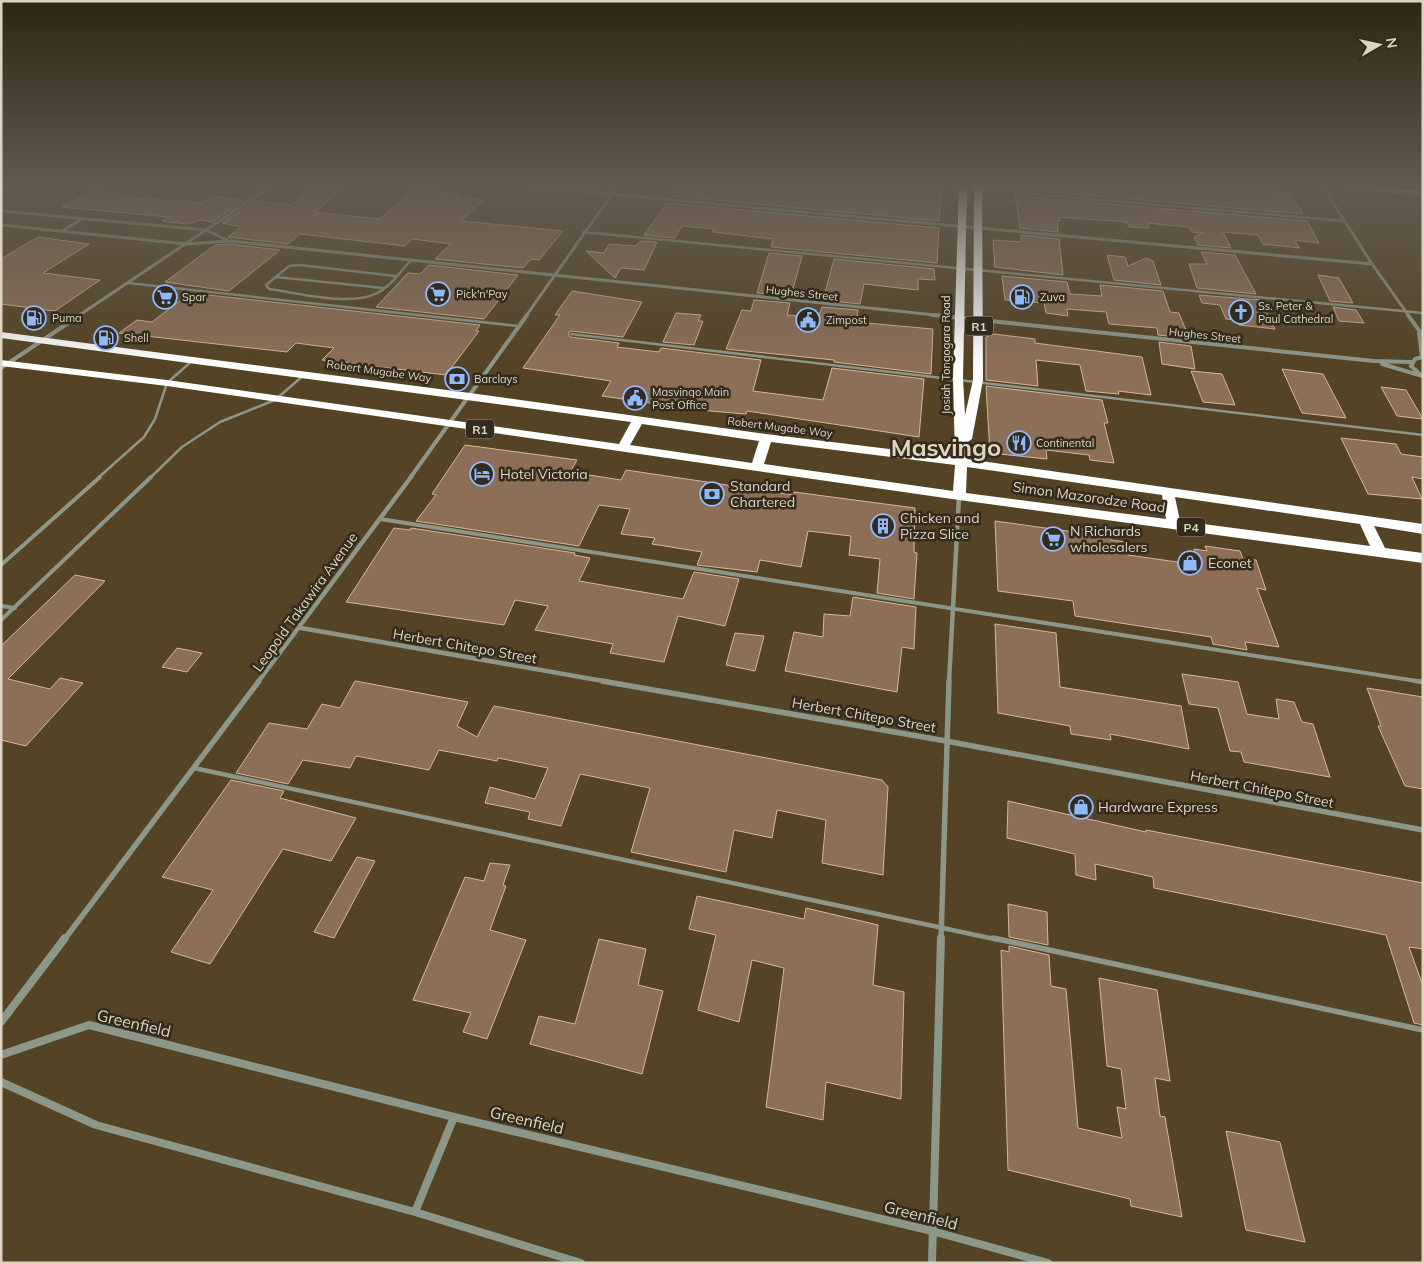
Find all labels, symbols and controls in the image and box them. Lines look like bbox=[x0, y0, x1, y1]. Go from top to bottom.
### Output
north arrow bbox=[1354, 20, 1404, 70]
text: N bbox=[1382, 36, 1402, 50]
supermarket icon: Pick'n'Pay bbox=[425, 281, 451, 307]
street label: Hughes Street bbox=[765, 282, 839, 304]
supermarket icon: Spar bbox=[152, 284, 178, 310]
fuel station icon: Zuva bbox=[1009, 284, 1035, 310]
place label: Pick'n'Pay bbox=[456, 287, 508, 301]
place label: Spar bbox=[182, 290, 206, 304]
place label: Zuva bbox=[1040, 290, 1065, 304]
street label: Josiah Tongogara Road bbox=[939, 296, 953, 414]
church icon: Ss. Peter & Paul Cathedral bbox=[1228, 299, 1254, 325]
place label: Ss. Peter & Paul Cathedral bbox=[1258, 299, 1333, 326]
fuel station icon: Puma bbox=[21, 305, 47, 331]
public building icon: Zimpost bbox=[795, 307, 821, 333]
place label: Puma bbox=[52, 311, 82, 325]
place label: Zimpost bbox=[826, 313, 867, 327]
road number: R1 bbox=[965, 316, 993, 336]
street label: Hughes Street bbox=[1168, 324, 1242, 346]
fuel station icon: Shell bbox=[93, 325, 119, 351]
place label: Shell bbox=[124, 331, 149, 345]
street label: Robert Mugabe Way bbox=[326, 357, 433, 385]
bank icon: Barclays bbox=[444, 366, 470, 392]
place label: Barclays bbox=[474, 372, 518, 386]
public building icon: Masvingo Main Post Office bbox=[622, 385, 648, 411]
place label: Masvingo Main Post Office bbox=[652, 385, 729, 412]
street label: Robert Mugabe Way bbox=[727, 414, 834, 440]
road number: R1 bbox=[466, 419, 494, 438]
restaurant icon: Continental bbox=[1006, 430, 1032, 456]
district label: Masvingo bbox=[891, 432, 1001, 462]
place label: Continental bbox=[1036, 436, 1094, 450]
hotel icon: Hotel Victoria bbox=[469, 461, 495, 487]
place label: Hotel Victoria bbox=[500, 465, 588, 483]
place label: Standard Chartered bbox=[730, 477, 795, 511]
street label: Simon Mazorodze Road bbox=[1012, 477, 1166, 517]
bank icon: Standard Chartered bbox=[699, 481, 725, 507]
place label: Chicken and Pizza Slice bbox=[900, 509, 980, 543]
building icon: Chicken and Pizza Slice bbox=[870, 513, 896, 539]
road number: P4 bbox=[1177, 518, 1205, 536]
place label: N Richards wholesalers bbox=[1070, 522, 1148, 556]
supermarket icon: N Richards wholesalers bbox=[1040, 526, 1066, 552]
street label: Leopold Takawira Avenue bbox=[248, 529, 362, 675]
shop icon: Econet bbox=[1177, 550, 1203, 576]
place label: Econet bbox=[1208, 554, 1252, 572]
street label: Herbert Chitepo Street bbox=[392, 624, 538, 668]
street label: Herbert Chitepo Street bbox=[791, 693, 937, 737]
street label: Herbert Chitepo Street bbox=[1189, 766, 1335, 812]
shop icon: Hardware Express bbox=[1068, 794, 1094, 820]
place label: Hardware Express bbox=[1098, 798, 1218, 816]
street label: Greenfield bbox=[95, 1005, 173, 1041]
street label: Greenfield bbox=[488, 1102, 566, 1138]
street label: Greenfield bbox=[882, 1196, 960, 1234]

